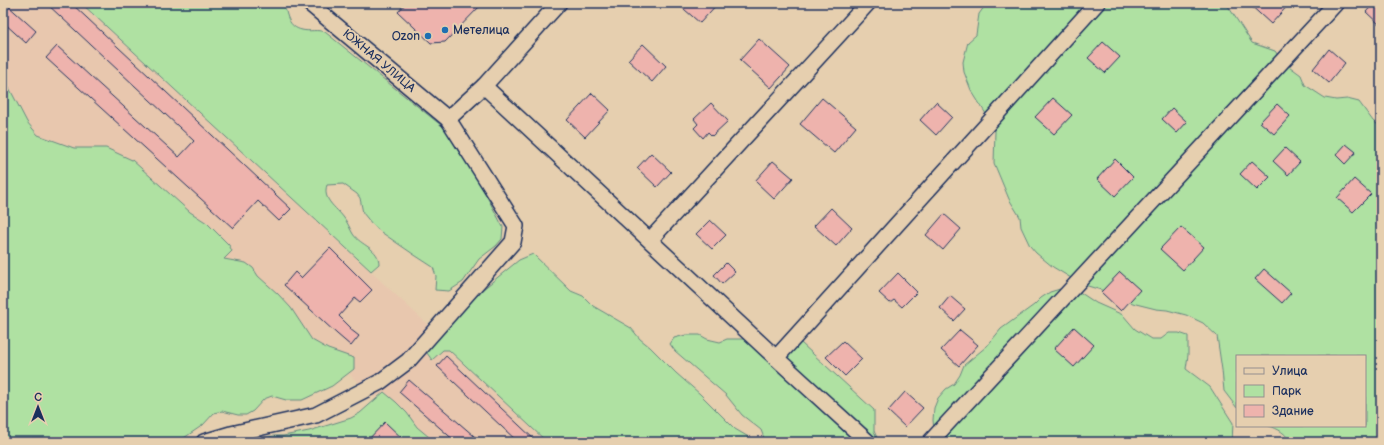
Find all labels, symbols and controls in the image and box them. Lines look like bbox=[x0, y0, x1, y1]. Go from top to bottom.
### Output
place label: Метелица bbox=[453, 23, 510, 38]
marker: Метелица bbox=[440, 25, 450, 35]
street label: ЮЖНАЯ УЛИЦА bbox=[340, 26, 419, 96]
place label: Ozon bbox=[392, 29, 420, 44]
marker: Ozon bbox=[423, 31, 433, 41]
legend bbox=[1236, 355, 1366, 427]
text: Улица bbox=[1272, 364, 1308, 379]
text: Парк bbox=[1272, 384, 1302, 399]
north arrow bbox=[18, 387, 58, 427]
text: С bbox=[34, 391, 42, 404]
text: Здание bbox=[1272, 404, 1314, 419]

